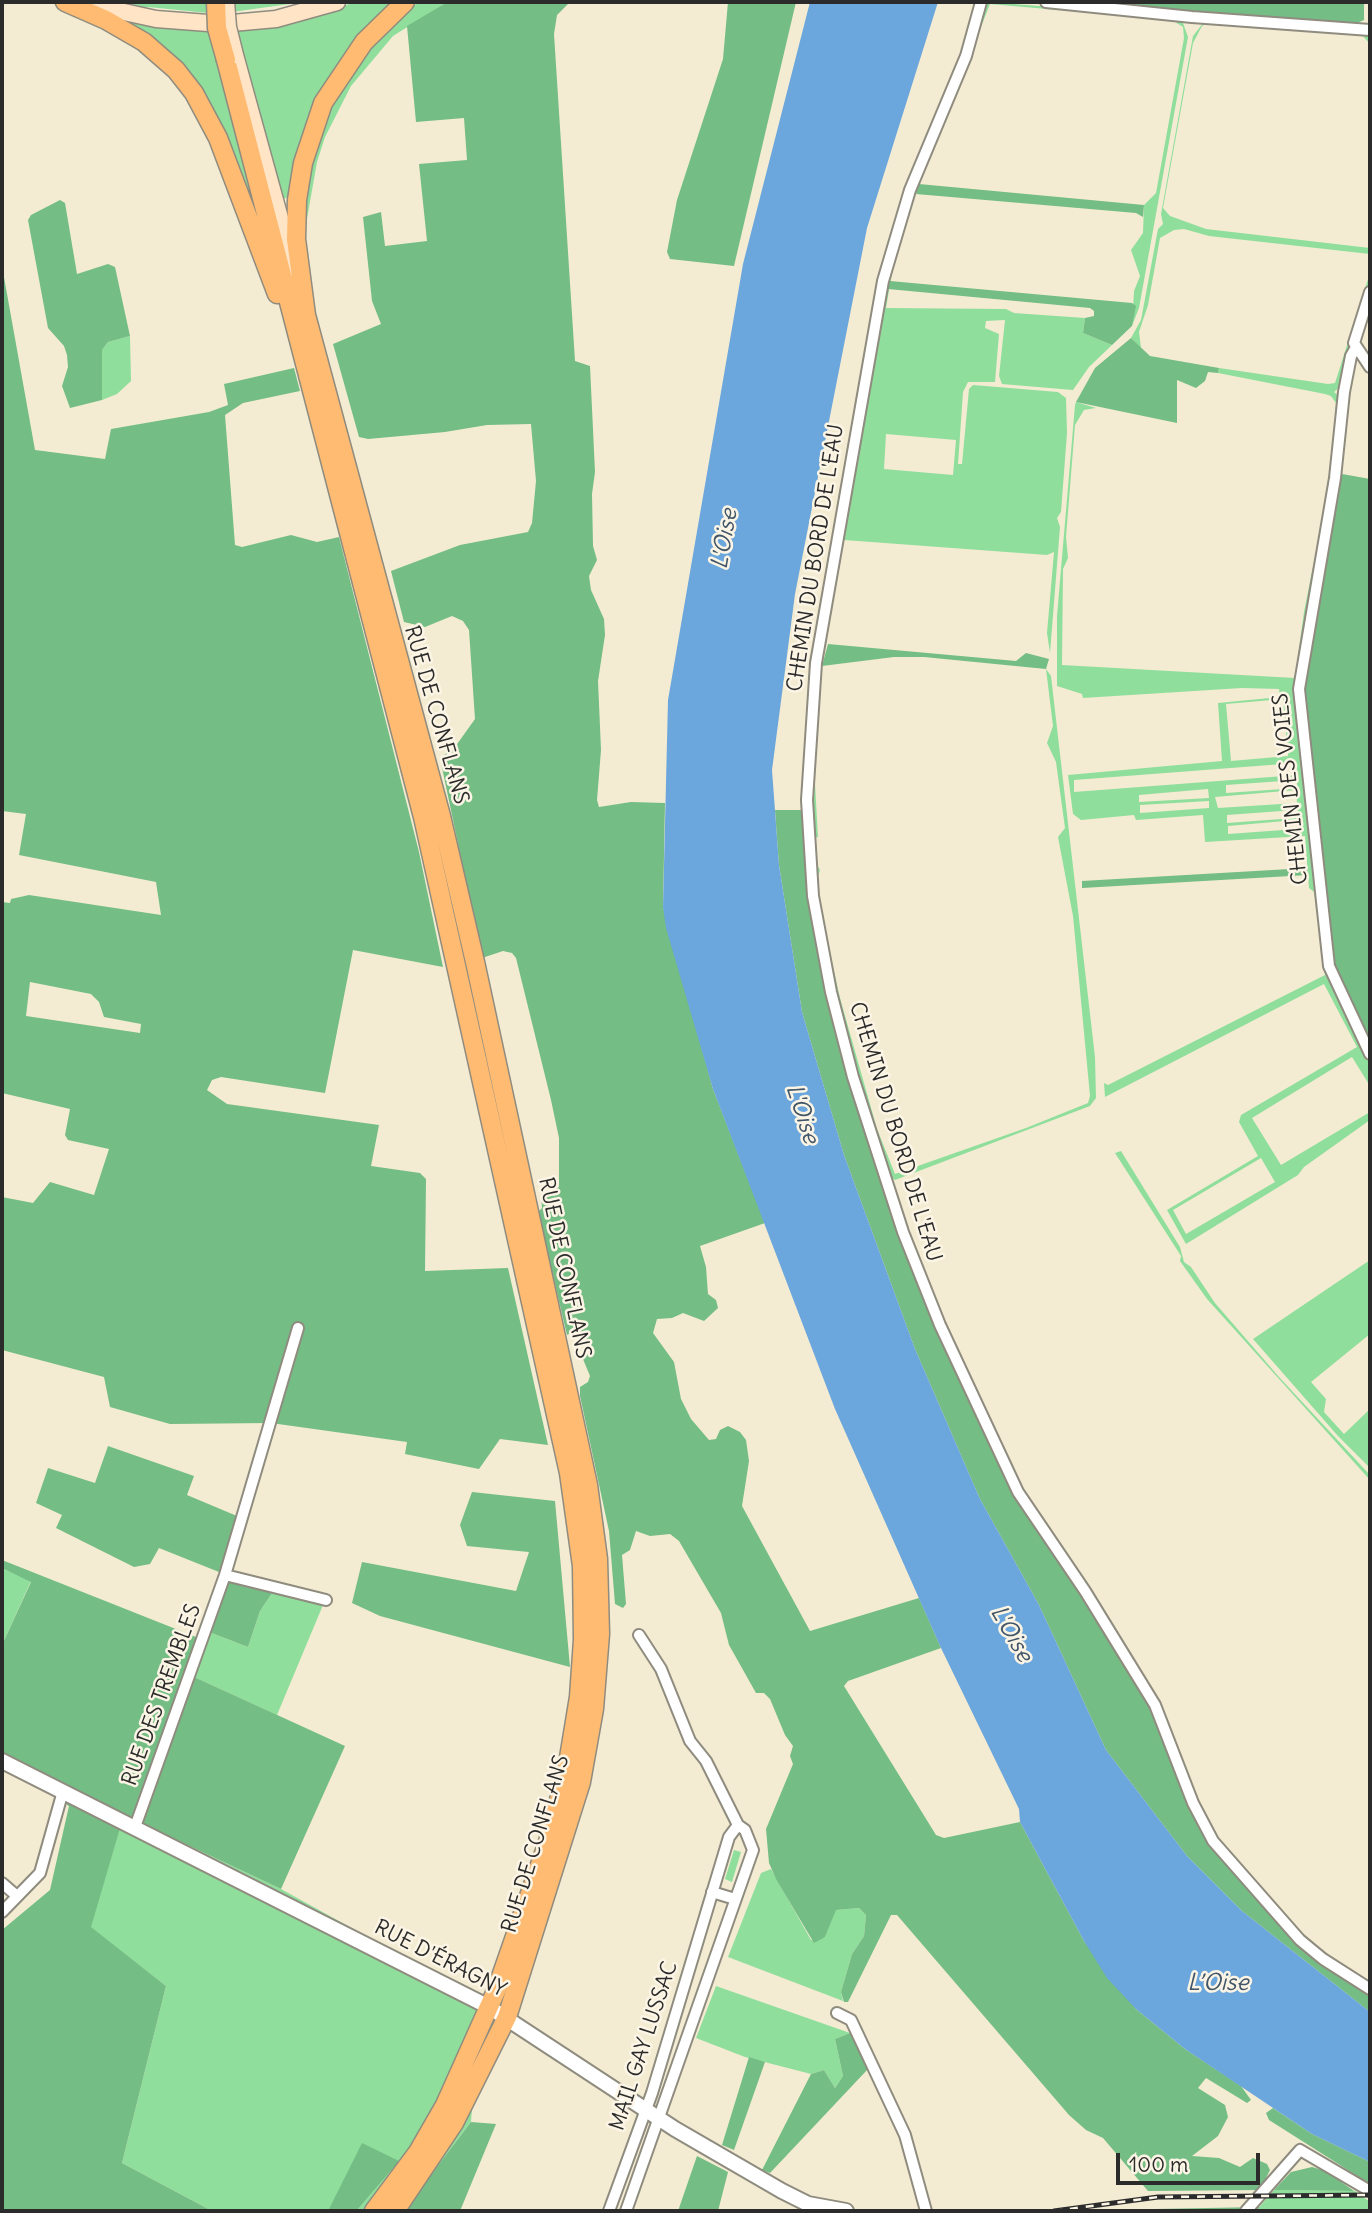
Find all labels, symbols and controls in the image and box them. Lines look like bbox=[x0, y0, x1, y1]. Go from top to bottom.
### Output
street label: CHEMIN DU BORD DE L'EAU bbox=[782, 423, 850, 693]
water label: L'Oise bbox=[706, 507, 744, 571]
street label: RUE DE CONFLANS bbox=[398, 623, 474, 807]
street label: CHEMIN DES VOIES bbox=[1268, 692, 1314, 886]
street label: CHEMIN DU BORD DE L'EAU bbox=[843, 999, 947, 1265]
water label: L'Oise bbox=[779, 1081, 825, 1147]
street label: RUE DE CONFLANS bbox=[533, 1175, 595, 1361]
street label: RUE DES TREMBLES bbox=[117, 1601, 207, 1789]
water label: L'Oise bbox=[984, 1601, 1038, 1667]
street label: RUE DE CONFLANS bbox=[497, 1752, 575, 1936]
street label: RUE D'ÉRAGNY bbox=[370, 1915, 510, 2003]
street label: MAIL GAY LUSSAC bbox=[605, 1958, 683, 2134]
water label: L’Oise bbox=[1187, 1969, 1249, 1997]
scale bar bbox=[1120, 2140, 1264, 2184]
text: 100 m bbox=[1129, 2151, 1188, 2178]

